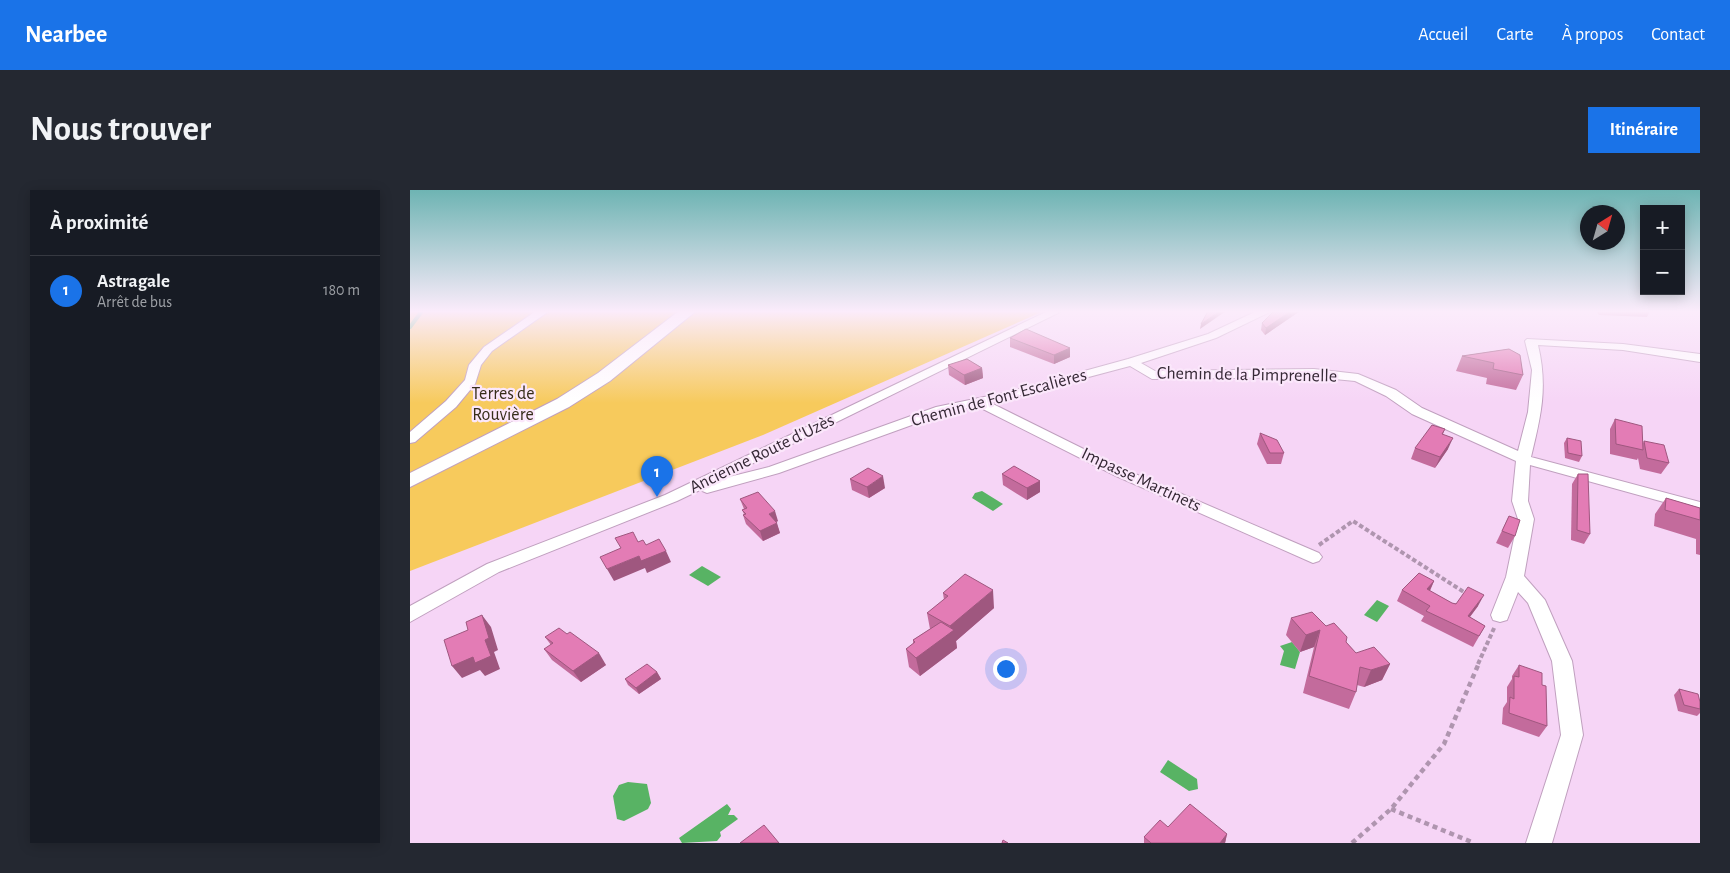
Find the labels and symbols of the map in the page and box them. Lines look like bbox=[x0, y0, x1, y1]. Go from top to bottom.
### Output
north arrow bbox=[1580, 205, 1625, 250]
street label: Chemin de la Pimprenelle bbox=[1157, 364, 1337, 386]
street label: Chemin de Font Escalières bbox=[909, 366, 1089, 430]
park label: Terres de Rouvière bbox=[471, 385, 535, 424]
street label: Ancienne Route d'Uzès bbox=[687, 411, 837, 497]
street label: Impasse Martinets bbox=[1079, 445, 1203, 515]
pin: 1 bbox=[641, 456, 673, 497]
your location bbox=[993, 656, 1019, 682]

